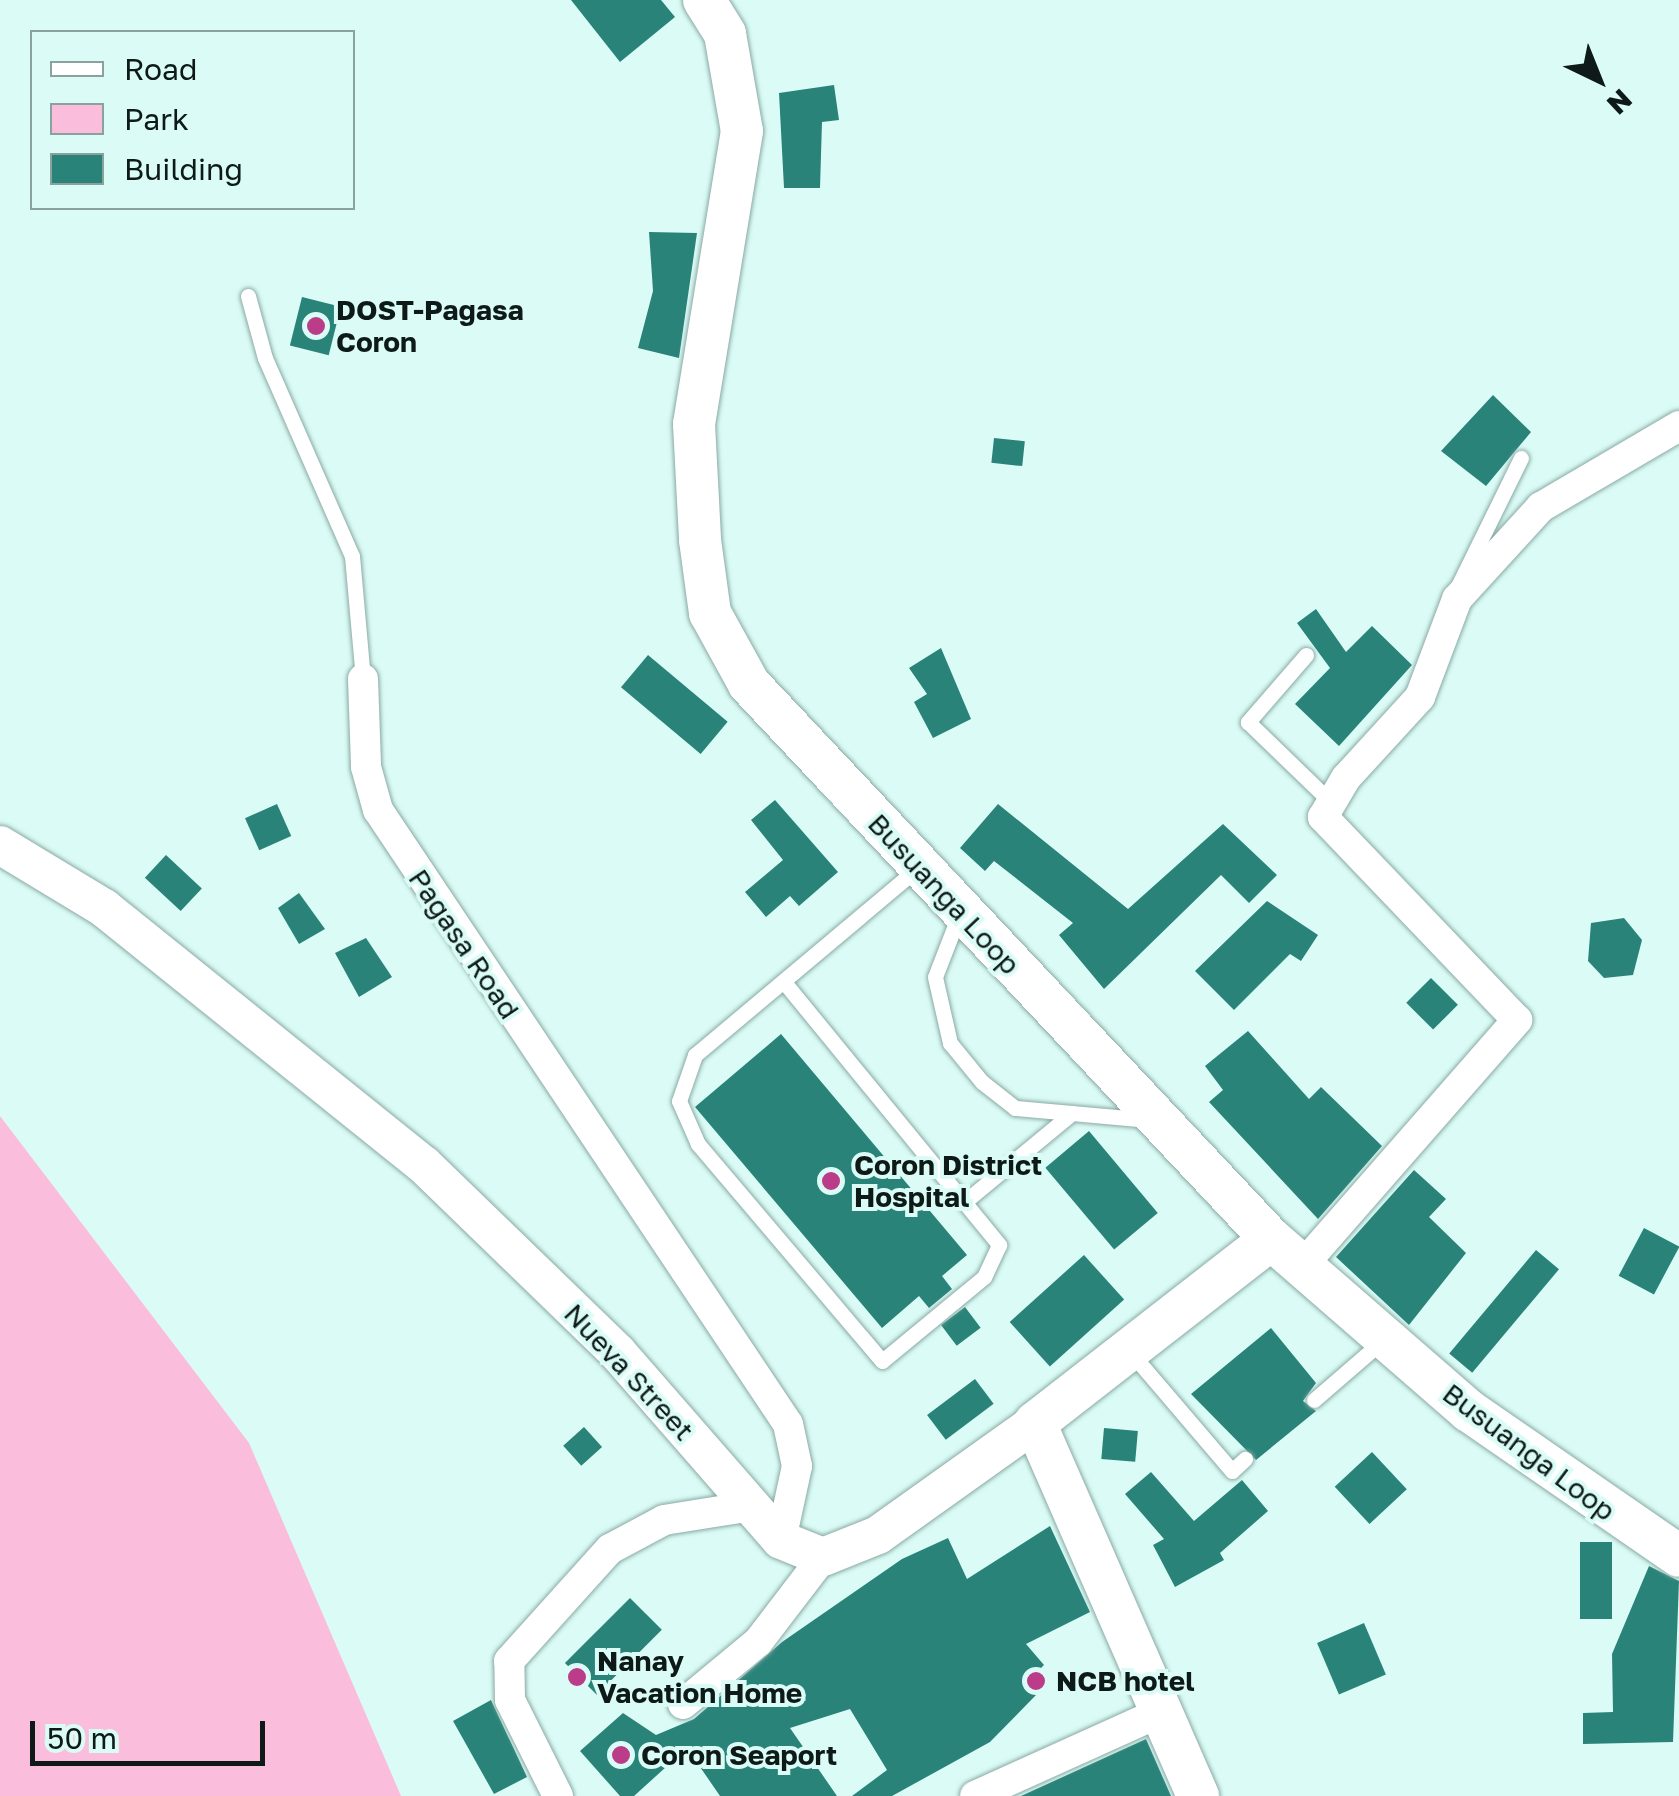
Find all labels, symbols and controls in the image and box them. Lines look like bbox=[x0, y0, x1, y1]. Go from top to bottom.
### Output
legend bbox=[30, 30, 355, 210]
north arrow bbox=[1549, 30, 1649, 130]
text: Road bbox=[124, 51, 198, 87]
text: N bbox=[1601, 83, 1639, 122]
text: Park bbox=[124, 101, 189, 137]
text: Building bbox=[124, 151, 243, 187]
place label: DOST-Pagasa Coron bbox=[336, 293, 524, 359]
marker: DOST-Pagasa Coron bbox=[305, 315, 327, 337]
street label: Busuanga Loop bbox=[861, 807, 1027, 981]
street label: Pagasa Road bbox=[402, 863, 526, 1025]
place label: Coron District Hospital bbox=[854, 1148, 1042, 1214]
marker: Coron District Hospital bbox=[818, 1168, 844, 1194]
street label: Nueva Street bbox=[557, 1297, 701, 1447]
street label: Busuanga Loop bbox=[1436, 1376, 1622, 1528]
place label: Nanay Vacation Home bbox=[597, 1644, 802, 1710]
place label: NCB hotel bbox=[1056, 1664, 1195, 1698]
marker: Nanay Vacation Home bbox=[566, 1666, 588, 1688]
marker: NCB hotel bbox=[1025, 1670, 1047, 1692]
scale bar bbox=[35, 1701, 270, 1763]
text: 50 m bbox=[47, 1720, 117, 1756]
place label: Coron Seaport bbox=[641, 1738, 837, 1772]
marker: Coron Seaport bbox=[610, 1744, 632, 1766]

